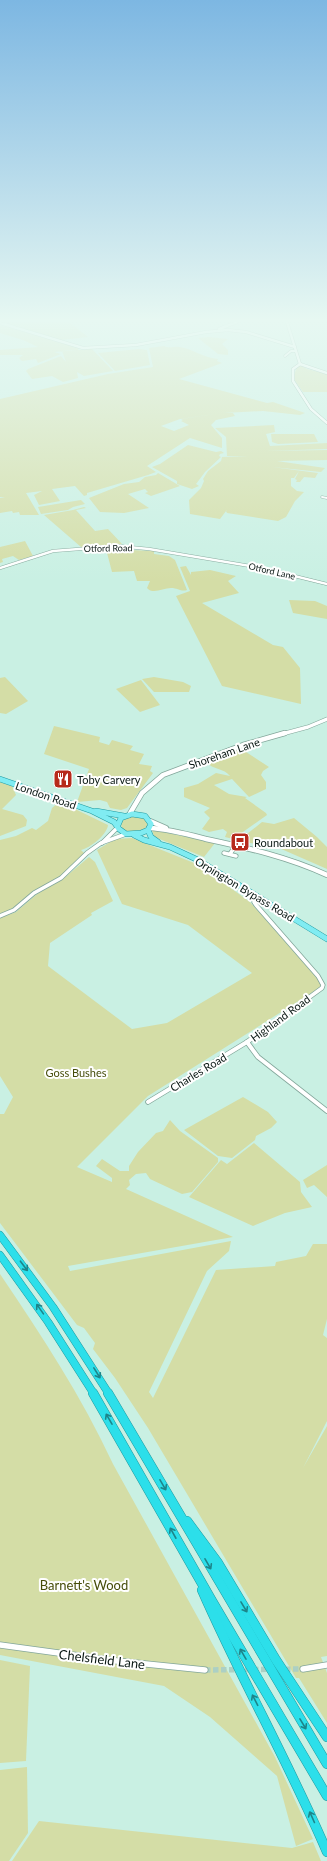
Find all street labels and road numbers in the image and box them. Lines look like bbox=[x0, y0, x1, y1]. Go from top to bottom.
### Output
street label: Otford Road bbox=[84, 542, 132, 554]
street label: Otford Lane bbox=[248, 560, 297, 582]
street label: Shoreham Lane bbox=[187, 735, 261, 771]
street label: London Road bbox=[14, 779, 78, 811]
street label: Orpington Bypass Road bbox=[193, 854, 297, 924]
street label: Highland Road bbox=[248, 992, 312, 1044]
street label: Charles Road bbox=[168, 1050, 228, 1094]
street label: Chelsfield Lane bbox=[58, 1646, 146, 1672]

